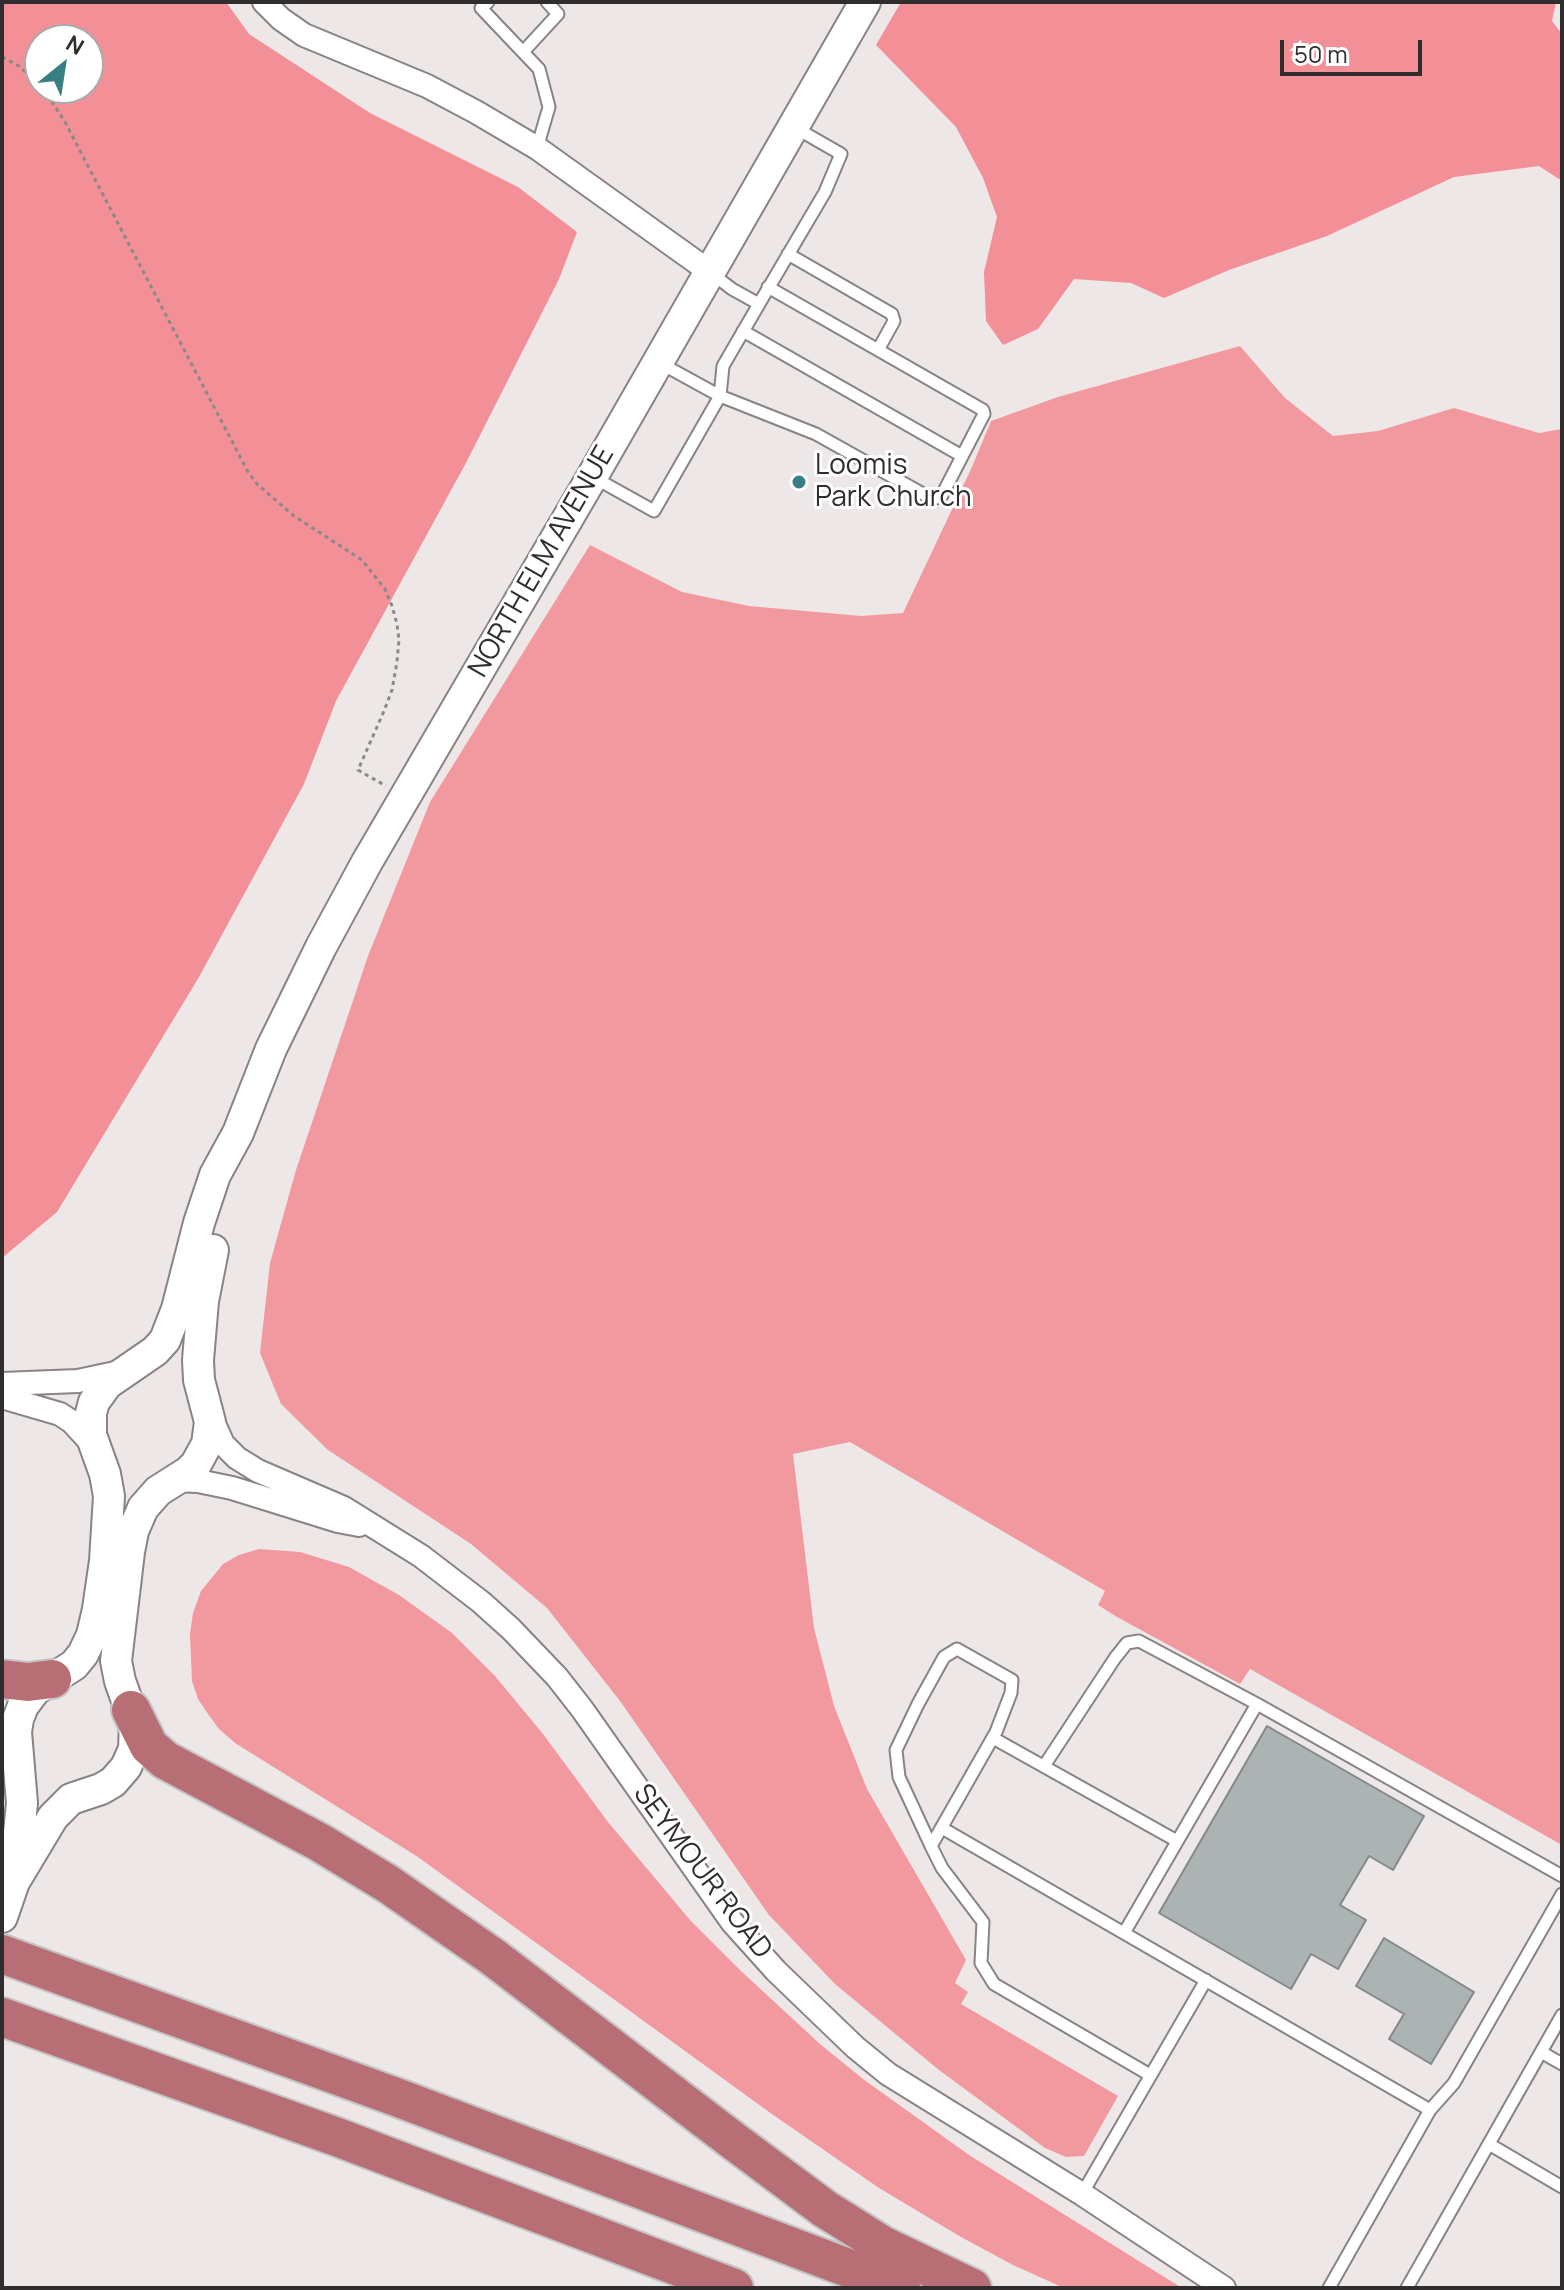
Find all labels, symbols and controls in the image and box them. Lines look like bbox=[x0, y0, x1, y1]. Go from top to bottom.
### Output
north arrow bbox=[24, 24, 104, 104]
scale bar bbox=[1284, 24, 1426, 74]
text: N bbox=[61, 28, 89, 62]
text: 50 m bbox=[1294, 37, 1348, 70]
street label: NORTH ELM AVENUE bbox=[462, 440, 622, 684]
place label: Loomis Park Church bbox=[815, 449, 972, 515]
marker: Loomis Park Church bbox=[790, 473, 808, 491]
street label: SEYMOUR ROAD bbox=[626, 1778, 778, 1966]

